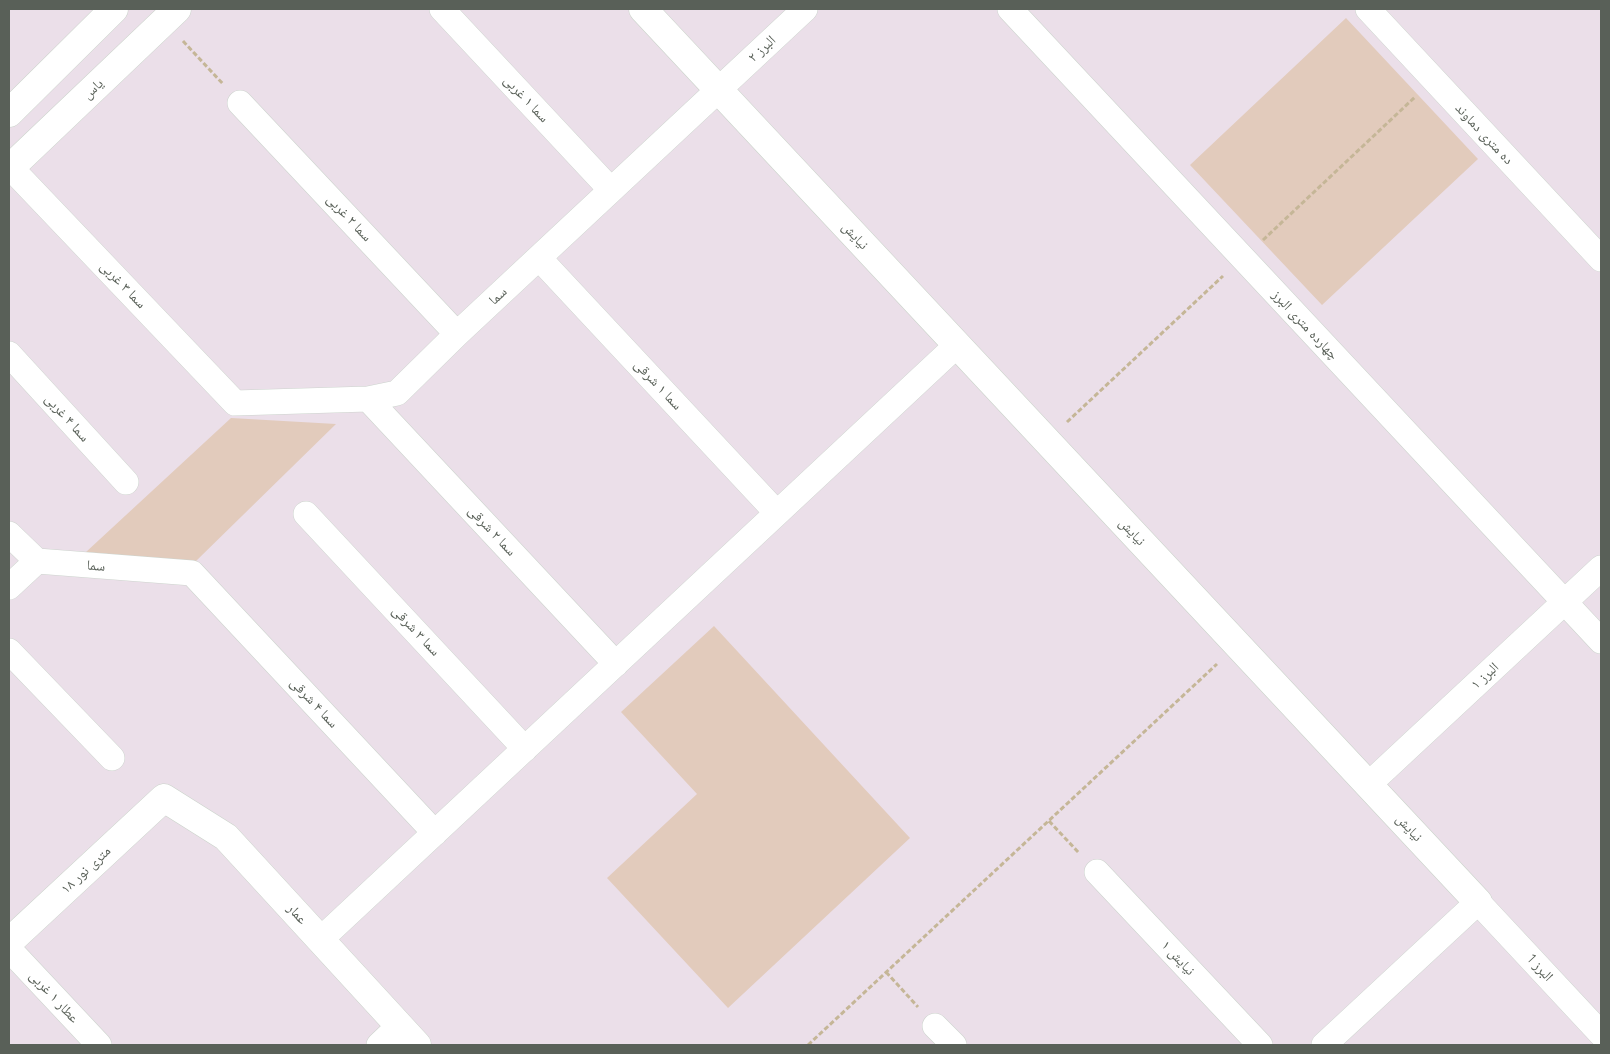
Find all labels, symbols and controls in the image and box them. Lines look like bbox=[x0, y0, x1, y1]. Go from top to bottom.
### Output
street label: البرز ۲ bbox=[745, 32, 779, 66]
street label: سما ۱ غربی bbox=[500, 72, 552, 126]
street label: یاس bbox=[79, 75, 107, 103]
street label: ده متری دماوند bbox=[1451, 100, 1517, 168]
street label: سما ۲ غربی bbox=[323, 191, 375, 245]
street label: نیایش bbox=[838, 219, 872, 253]
street label: سما ۳ غربی bbox=[97, 258, 149, 312]
street label: سما bbox=[485, 284, 511, 308]
street label: چهارده متری البرز bbox=[1268, 287, 1342, 363]
street label: سما ۱ شرقی bbox=[630, 356, 686, 414]
street label: سما ۴ غربی bbox=[41, 391, 93, 445]
street label: سما ۲ شرقی bbox=[464, 502, 520, 560]
street label: نیایش bbox=[1115, 515, 1149, 549]
street label: سما bbox=[86, 557, 106, 575]
street label: سما ۳ شرقی bbox=[388, 602, 444, 660]
street label: البرز ۱ bbox=[1468, 659, 1502, 693]
street label: سما ۴ شرقی bbox=[286, 674, 342, 732]
street label: نیایش bbox=[1392, 811, 1426, 845]
street label: ۱۸ متری نور bbox=[58, 843, 114, 897]
street label: عمار bbox=[283, 900, 311, 928]
street label: نیایش ۱ bbox=[1158, 937, 1198, 979]
street label: البرز 1 bbox=[1523, 951, 1557, 985]
street label: عطار ۱ غربی bbox=[26, 968, 82, 1026]

